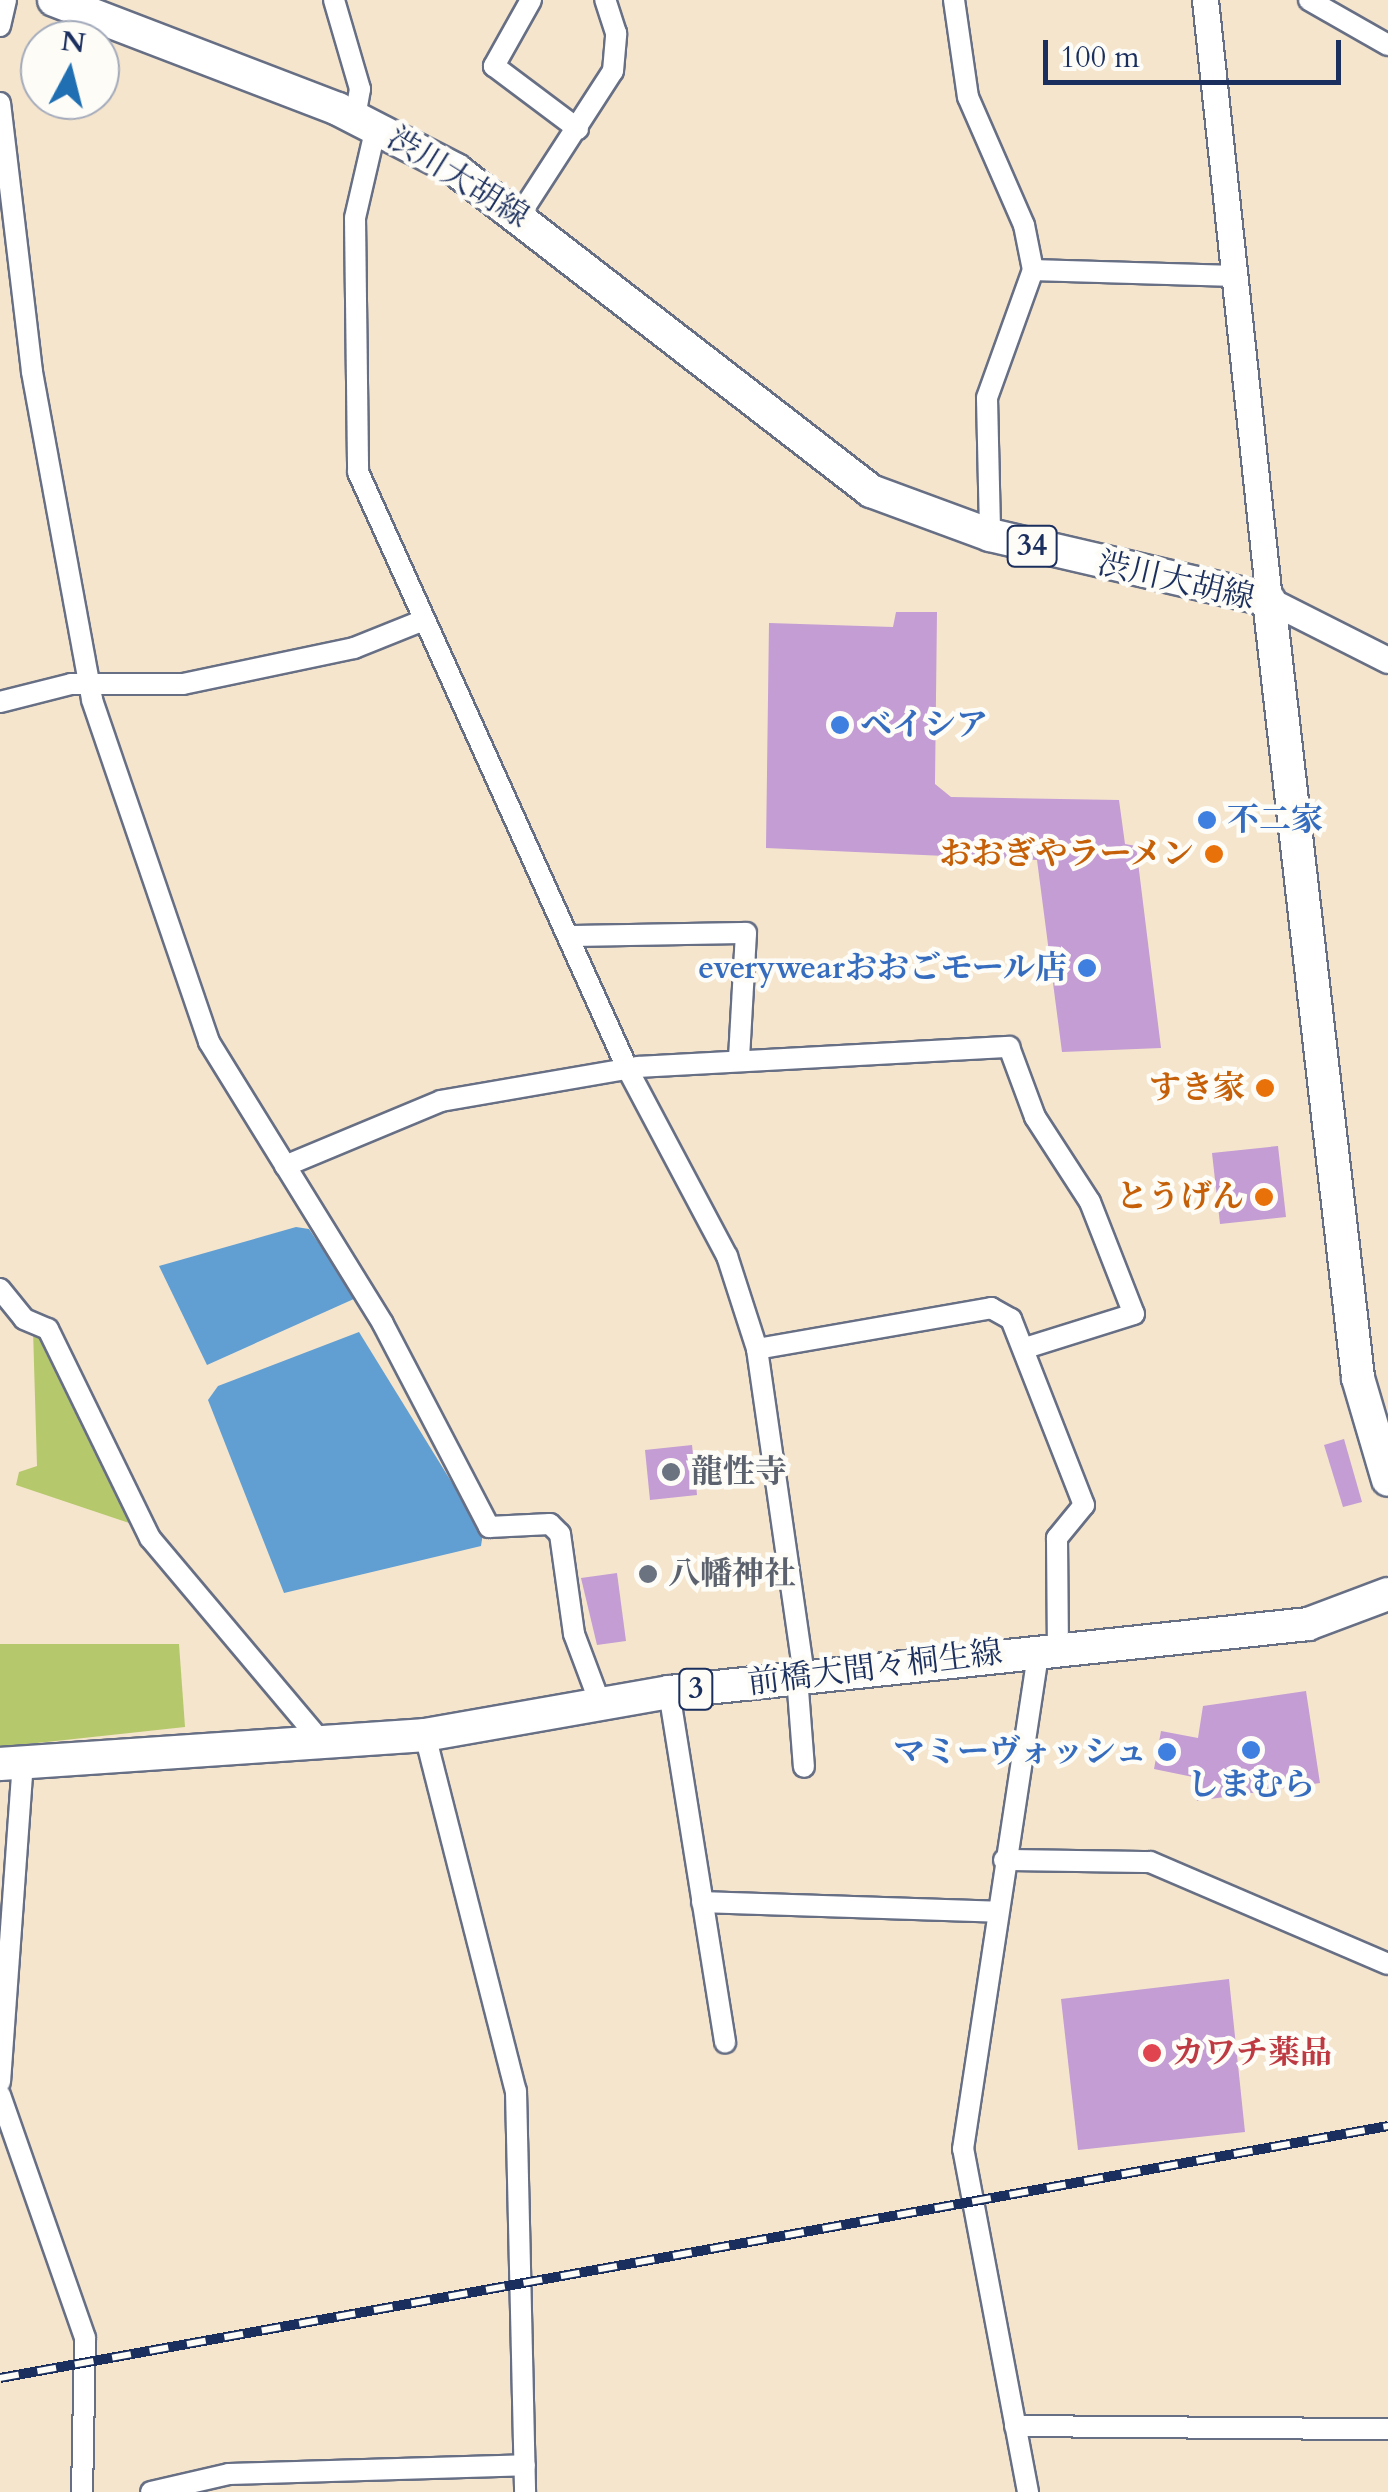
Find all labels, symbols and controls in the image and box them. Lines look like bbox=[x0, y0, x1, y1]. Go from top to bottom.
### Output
north arrow bbox=[20, 20, 120, 120]
scale bar bbox=[1048, 20, 1346, 82]
text: N bbox=[59, 22, 88, 63]
text: 100 m bbox=[1060, 37, 1140, 78]
street label: 渋川大胡線 bbox=[380, 119, 536, 237]
road number: 34 bbox=[1004, 521, 1060, 571]
street label: 渋川大胡線 bbox=[1094, 544, 1258, 618]
place label: ベイシア bbox=[860, 706, 988, 744]
marker: ベイシア bbox=[829, 714, 851, 736]
place label: 不二家 bbox=[1227, 801, 1323, 839]
marker: 不二家 bbox=[1196, 809, 1218, 831]
place label: おおぎやラーメン bbox=[938, 835, 1194, 873]
marker: おおぎやラーメン bbox=[1203, 843, 1225, 865]
place label: everywearおおごモール店 bbox=[698, 949, 1067, 987]
marker: everywearおおごモール店 bbox=[1076, 957, 1098, 979]
place label: すき家 bbox=[1149, 1069, 1245, 1107]
marker: すき家 bbox=[1254, 1077, 1276, 1099]
place label: とうげん bbox=[1116, 1178, 1244, 1216]
marker: とうげん bbox=[1253, 1186, 1275, 1208]
place label: 龍性寺 bbox=[691, 1453, 787, 1491]
marker: 龍性寺 bbox=[660, 1461, 682, 1483]
place label: 八幡神社 bbox=[668, 1555, 796, 1593]
marker: 八幡神社 bbox=[637, 1563, 659, 1585]
street label: 前橋大間々桐生線 bbox=[746, 1633, 1004, 1703]
road number: 3 bbox=[676, 1664, 716, 1714]
place label: マミーヴォッシュ bbox=[891, 1733, 1147, 1771]
marker: しまむら bbox=[1240, 1739, 1262, 1761]
marker: マミーヴォッシュ bbox=[1156, 1741, 1178, 1763]
place label: しまむら bbox=[1187, 1766, 1315, 1804]
place label: カワチ薬品 bbox=[1172, 2034, 1332, 2072]
marker: カワチ薬品 bbox=[1141, 2042, 1163, 2064]

